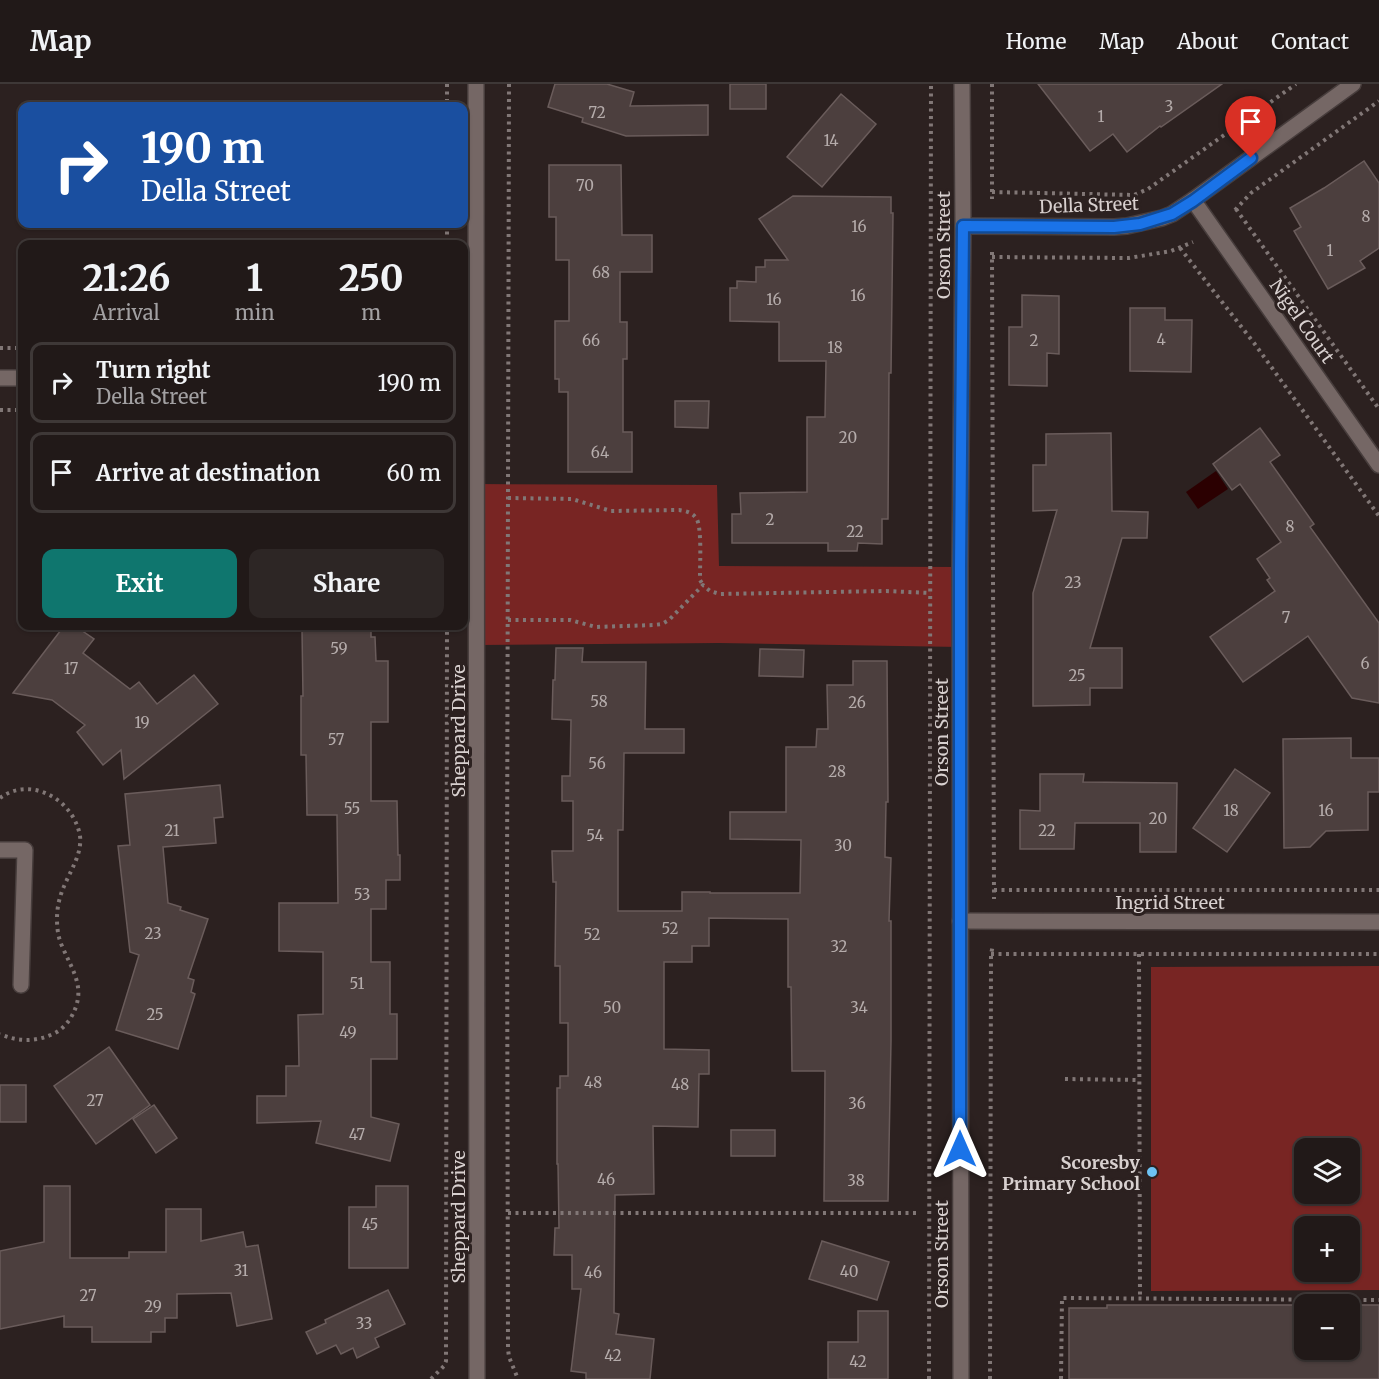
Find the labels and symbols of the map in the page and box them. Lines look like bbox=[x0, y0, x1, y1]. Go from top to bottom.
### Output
pin bbox=[1225, 96, 1276, 158]
house number: 3 bbox=[1165, 97, 1173, 116]
house number: 72 bbox=[588, 103, 606, 122]
house number: 1 bbox=[1098, 107, 1105, 126]
house number: 14 bbox=[823, 131, 839, 150]
house number: 70 bbox=[576, 176, 594, 195]
street label: Orson Street bbox=[932, 191, 955, 299]
street label: Della Street bbox=[1039, 192, 1139, 218]
house number: 8 bbox=[1362, 207, 1371, 226]
house number: 16 bbox=[851, 217, 867, 236]
house number: 1 bbox=[1327, 241, 1334, 260]
house number: 68 bbox=[592, 263, 610, 282]
street label: Nigel Court bbox=[1265, 274, 1339, 368]
house number: 16 bbox=[850, 286, 866, 305]
house number: 16 bbox=[766, 290, 782, 309]
house number: 4 bbox=[1156, 330, 1166, 349]
house number: 66 bbox=[582, 331, 600, 350]
house number: 2 bbox=[1030, 331, 1039, 350]
house number: 18 bbox=[827, 338, 843, 357]
house number: 20 bbox=[839, 428, 857, 447]
house number: 64 bbox=[591, 443, 609, 462]
house number: 2 bbox=[766, 510, 775, 529]
house number: 8 bbox=[1286, 517, 1295, 536]
house number: 22 bbox=[846, 522, 864, 541]
house number: 23 bbox=[1065, 573, 1081, 592]
house number: 7 bbox=[1282, 608, 1291, 627]
house number: 59 bbox=[330, 639, 348, 658]
house number: 6 bbox=[1360, 654, 1370, 673]
house number: 17 bbox=[64, 659, 79, 678]
street label: Sheppard Drive bbox=[447, 664, 470, 798]
house number: 25 bbox=[1068, 666, 1086, 685]
street label: Orson Street bbox=[930, 678, 953, 786]
house number: 58 bbox=[590, 692, 608, 711]
house number: 26 bbox=[848, 693, 866, 712]
house number: 19 bbox=[134, 713, 150, 732]
house number: 57 bbox=[328, 730, 345, 749]
house number: 56 bbox=[588, 754, 606, 773]
house number: 28 bbox=[828, 762, 846, 781]
house number: 55 bbox=[344, 799, 360, 818]
house number: 18 bbox=[1223, 801, 1239, 820]
house number: 16 bbox=[1318, 801, 1334, 820]
house number: 20 bbox=[1149, 809, 1167, 828]
house number: 21 bbox=[164, 821, 180, 840]
house number: 22 bbox=[1038, 821, 1056, 840]
house number: 54 bbox=[586, 826, 604, 845]
house number: 30 bbox=[834, 836, 852, 855]
house number: 53 bbox=[354, 885, 370, 904]
street label: Ingrid Street bbox=[1115, 891, 1225, 914]
house number: 52 bbox=[661, 919, 679, 938]
house number: 23 bbox=[145, 924, 161, 943]
house number: 52 bbox=[583, 925, 601, 944]
house number: 32 bbox=[830, 937, 848, 956]
house number: 51 bbox=[350, 974, 365, 993]
house number: 50 bbox=[603, 998, 621, 1017]
house number: 34 bbox=[850, 998, 868, 1017]
house number: 25 bbox=[146, 1005, 164, 1024]
house number: 49 bbox=[339, 1023, 357, 1042]
house number: 48 bbox=[584, 1073, 602, 1092]
house number: 48 bbox=[671, 1075, 689, 1094]
house number: 27 bbox=[87, 1091, 104, 1110]
house number: 36 bbox=[848, 1094, 866, 1113]
position arrow bbox=[928, 1117, 992, 1181]
house number: 47 bbox=[349, 1125, 366, 1144]
street label: Sheppard Drive bbox=[447, 1150, 470, 1284]
place label: Scoresby Primary School bbox=[1002, 1151, 1140, 1195]
marker: Scoresby Primary School bbox=[1145, 1165, 1159, 1179]
house number: 46 bbox=[597, 1170, 615, 1189]
house number: 38 bbox=[847, 1171, 865, 1190]
street label: Orson Street bbox=[930, 1200, 953, 1308]
house number: 45 bbox=[362, 1215, 378, 1234]
house number: 31 bbox=[234, 1261, 249, 1280]
house number: 40 bbox=[840, 1262, 858, 1281]
house number: 46 bbox=[584, 1263, 602, 1282]
house number: 27 bbox=[80, 1286, 97, 1305]
house number: 29 bbox=[144, 1297, 162, 1316]
house number: 33 bbox=[356, 1314, 372, 1333]
house number: 42 bbox=[604, 1346, 622, 1365]
house number: 42 bbox=[849, 1352, 867, 1371]

